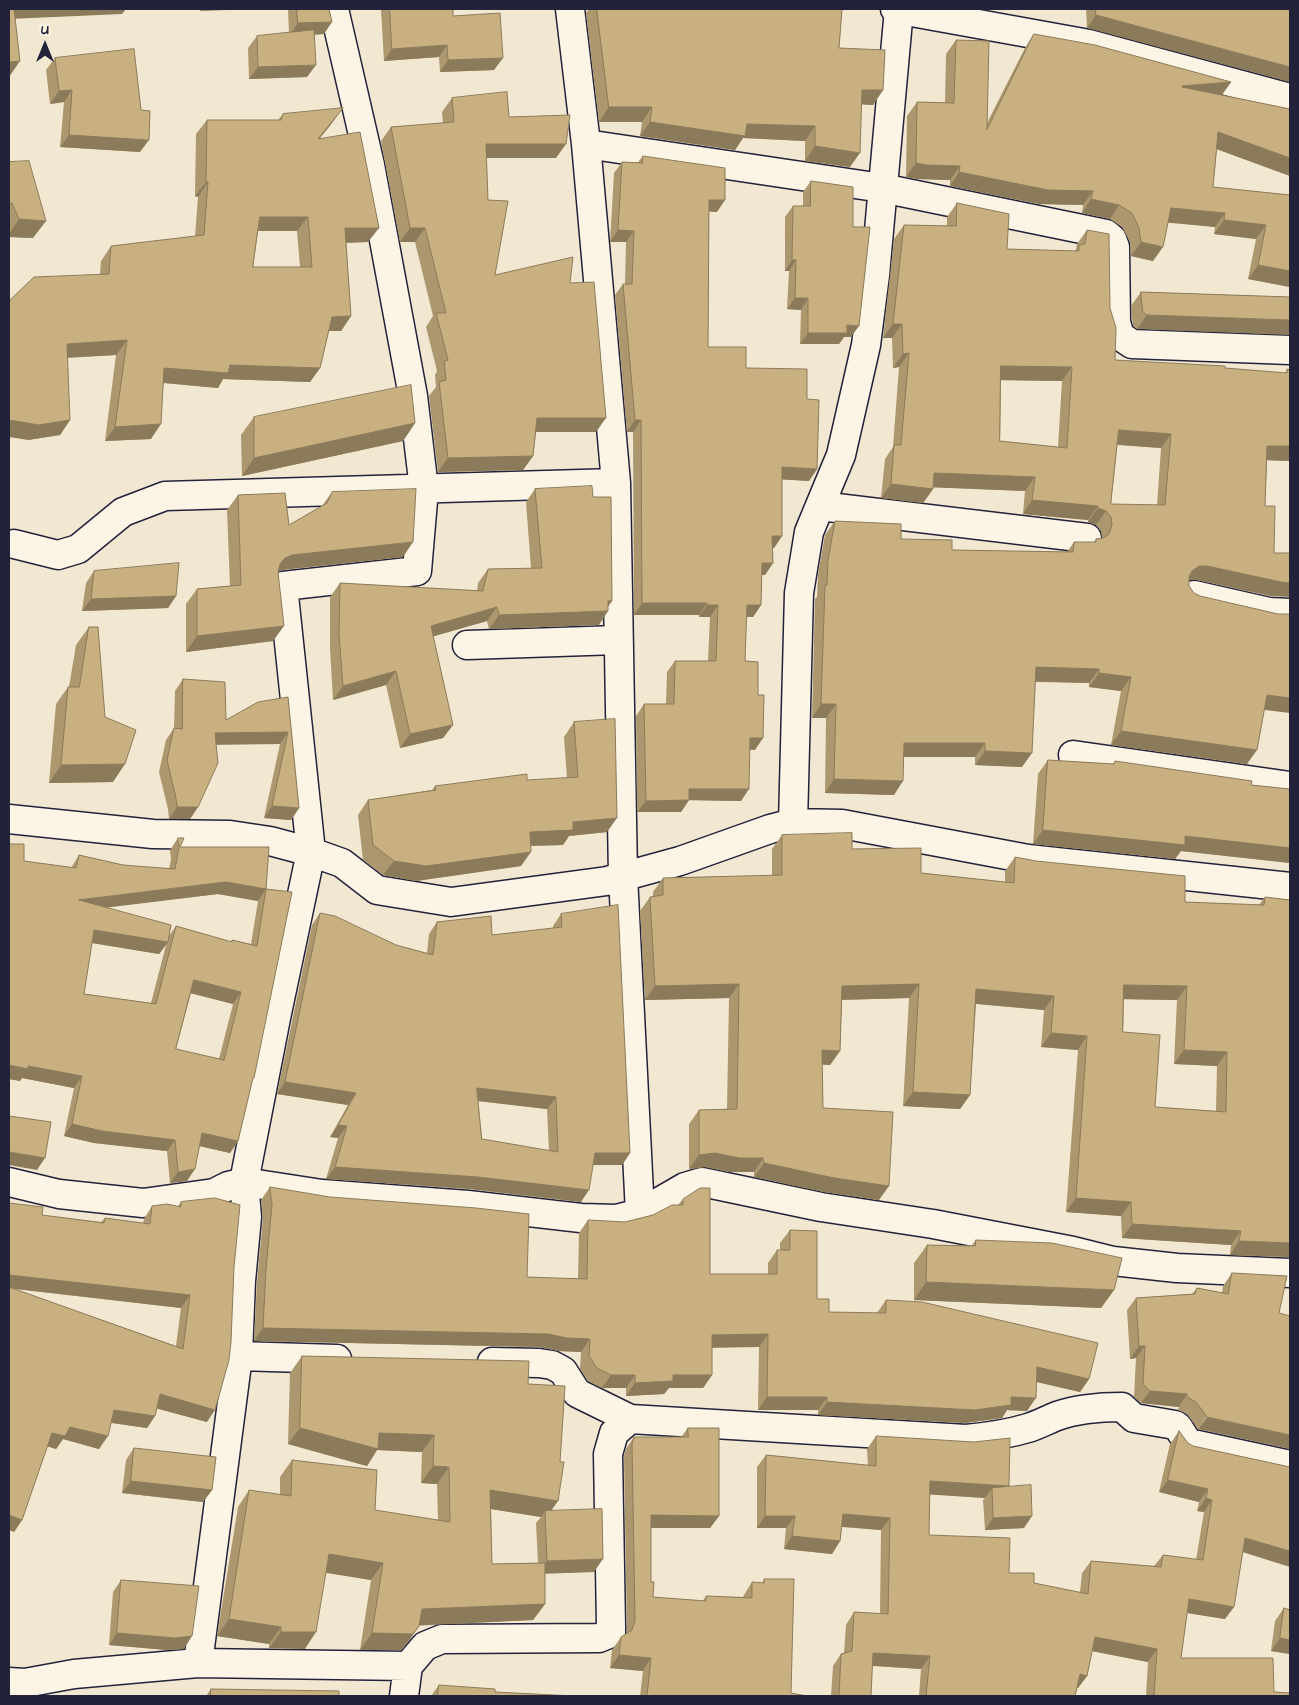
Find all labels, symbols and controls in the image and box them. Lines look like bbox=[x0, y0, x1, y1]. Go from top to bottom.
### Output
north arrow bbox=[20, 20, 70, 70]
text: U bbox=[41, 20, 49, 40]

